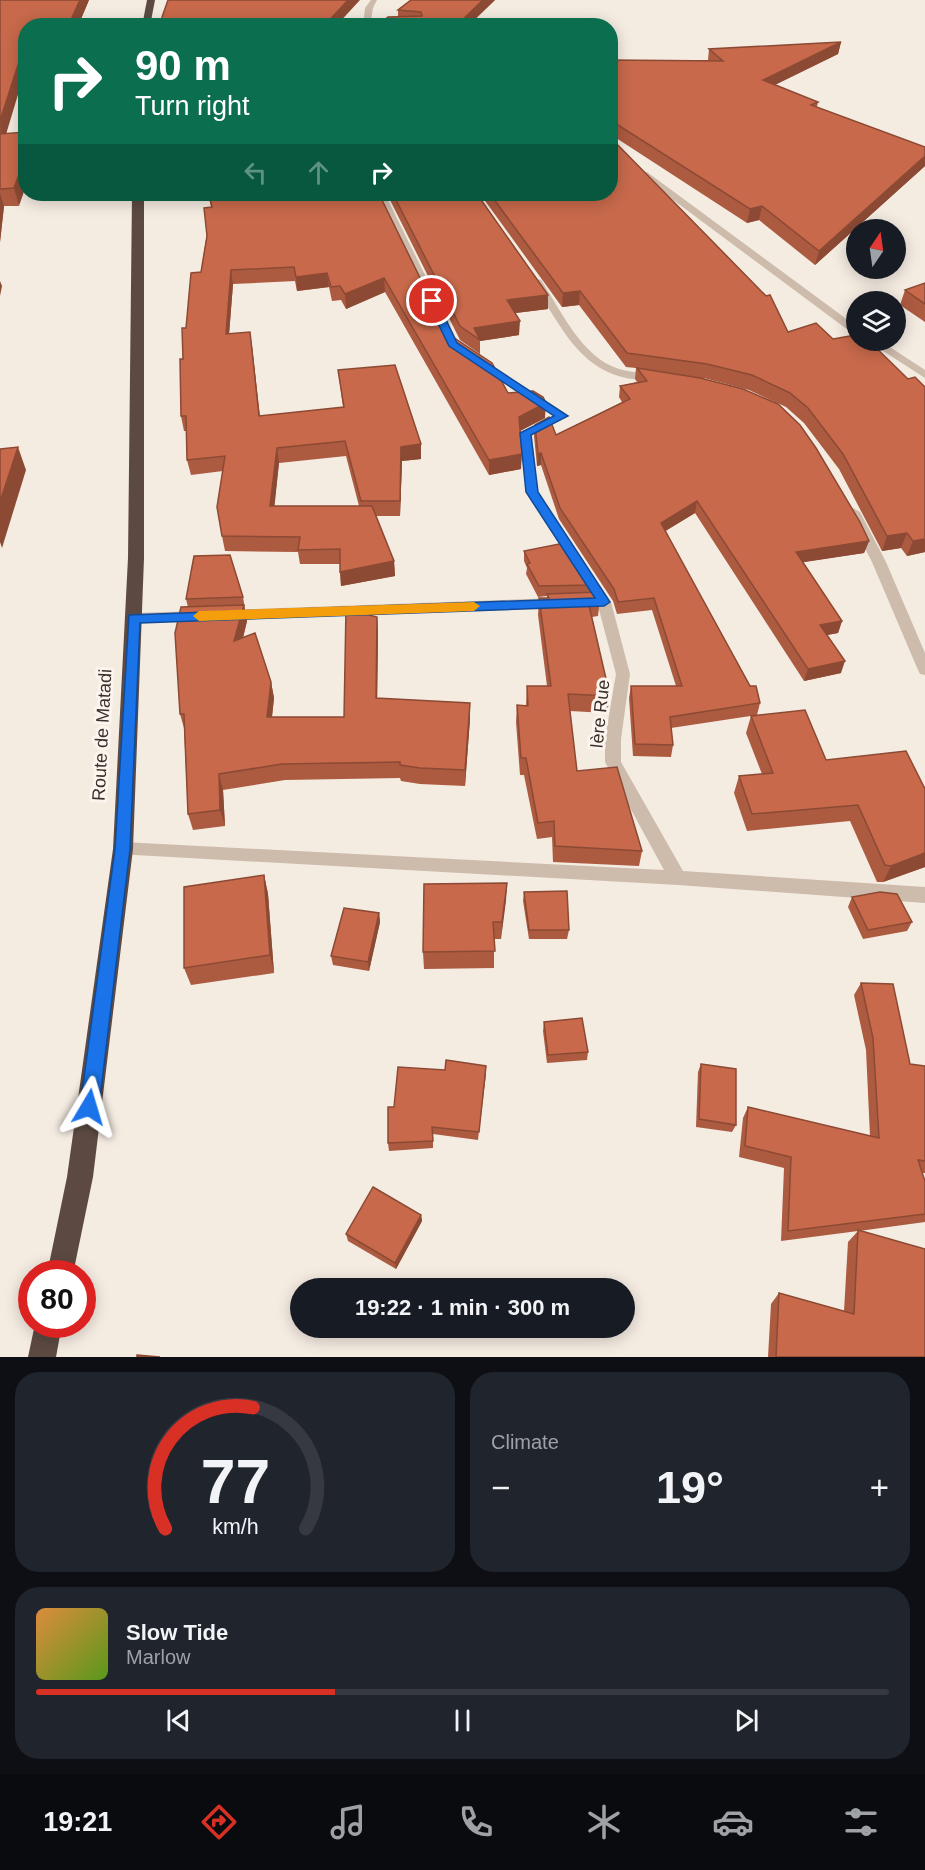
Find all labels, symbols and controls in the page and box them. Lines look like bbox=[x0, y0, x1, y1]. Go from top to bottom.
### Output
icon: right bbox=[36, 42, 114, 120]
text: 90 m bbox=[135, 42, 231, 89]
text: Turn right bbox=[135, 91, 250, 121]
icon: left bbox=[239, 156, 272, 189]
icon: ahead bbox=[302, 156, 335, 189]
icon: right bbox=[365, 156, 398, 189]
north arrow bbox=[846, 219, 906, 279]
map controls bbox=[846, 219, 906, 351]
pin bbox=[406, 275, 457, 326]
icon: arrive bbox=[415, 284, 448, 317]
button: layers bbox=[846, 291, 906, 351]
street label: Route de Matadi bbox=[89, 669, 115, 801]
street label: Ière Rue bbox=[586, 679, 614, 749]
position arrow bbox=[57, 1075, 121, 1139]
speed limit sign: 80 bbox=[18, 1260, 96, 1338]
text: 19:22 · 1 min · 300 m bbox=[355, 1295, 570, 1320]
text: Climate bbox=[491, 1431, 559, 1453]
text: 77 bbox=[200, 1447, 270, 1516]
text: 19° bbox=[656, 1462, 724, 1513]
text: − bbox=[491, 1469, 510, 1506]
text: + bbox=[870, 1469, 889, 1506]
text: km/h bbox=[212, 1515, 258, 1539]
text: Slow Tide bbox=[126, 1620, 228, 1645]
text: Marlow bbox=[126, 1646, 190, 1668]
icon: previous bbox=[162, 1704, 195, 1737]
icon: pause bbox=[446, 1704, 479, 1737]
icon: next bbox=[730, 1704, 763, 1737]
icon: directions bbox=[198, 1801, 240, 1843]
icon: music bbox=[327, 1801, 369, 1843]
icon: phone bbox=[455, 1801, 497, 1843]
icon: climate bbox=[583, 1801, 625, 1843]
icon: car bbox=[712, 1801, 754, 1843]
icon: filters bbox=[840, 1801, 882, 1843]
text: 19:21 bbox=[43, 1807, 112, 1837]

